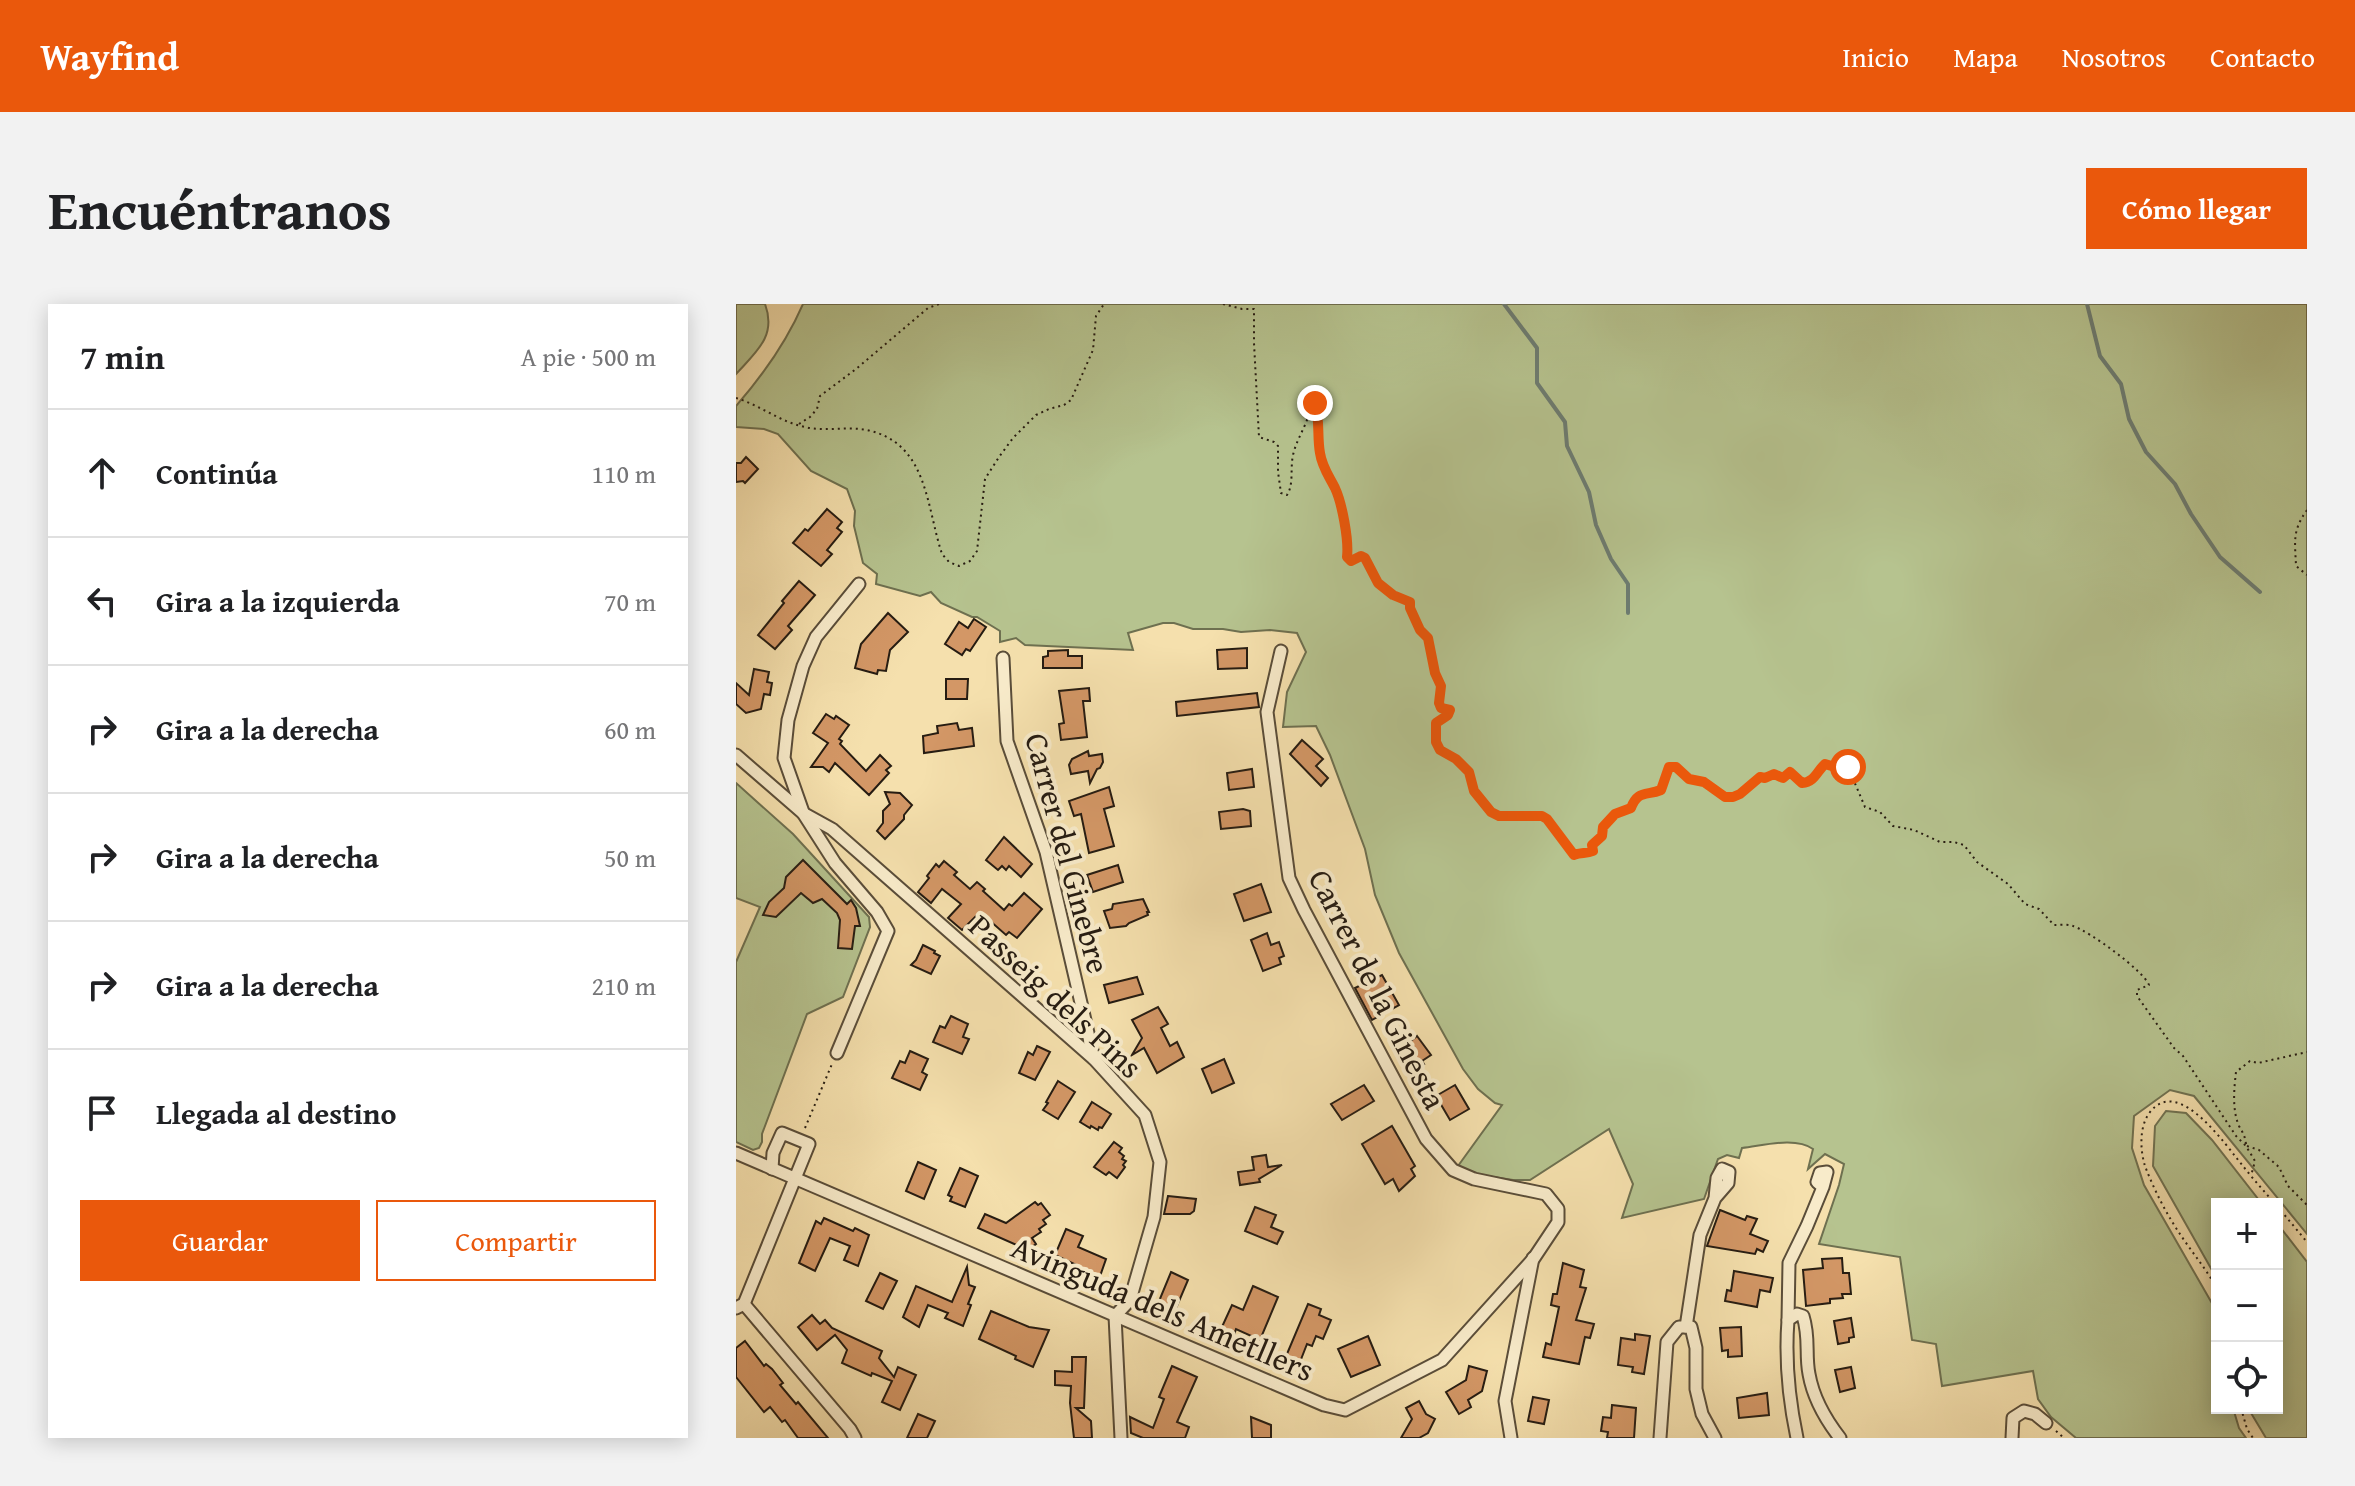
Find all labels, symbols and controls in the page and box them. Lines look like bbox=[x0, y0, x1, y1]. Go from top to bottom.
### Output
text: Wayfind bbox=[40, 28, 179, 84]
text: Inicio bbox=[1842, 36, 1909, 77]
text: Mapa bbox=[1953, 36, 2018, 77]
text: Nosotros bbox=[2062, 36, 2166, 77]
text: Contacto bbox=[2210, 36, 2315, 77]
text: Encuéntranos bbox=[48, 167, 392, 250]
button: Cómo llegar bbox=[2086, 168, 2307, 249]
text: 7 min bbox=[80, 332, 165, 381]
text: A pie · 500 m bbox=[521, 337, 656, 376]
route end bbox=[1297, 385, 1333, 421]
icon: ahead bbox=[80, 451, 124, 495]
text: Continúa bbox=[156, 451, 278, 495]
text: 110 m bbox=[591, 454, 656, 493]
icon: left bbox=[80, 579, 124, 623]
text: Gira a la izquierda bbox=[156, 579, 400, 623]
text: 70 m bbox=[604, 582, 656, 621]
icon: right bbox=[80, 707, 124, 751]
text: Gira a la derecha bbox=[156, 707, 379, 751]
text: 60 m bbox=[604, 710, 656, 749]
street label: Carrer del Ginebre bbox=[1013, 728, 1123, 978]
route start bbox=[1830, 749, 1866, 785]
icon: right bbox=[80, 835, 124, 879]
text: Gira a la derecha bbox=[156, 835, 379, 879]
text: 50 m bbox=[604, 838, 656, 877]
street label: Carrer de la Ginesta bbox=[1297, 861, 1459, 1117]
street label: Passeig dels Pins bbox=[959, 903, 1153, 1089]
icon: right bbox=[80, 963, 124, 1007]
text: Gira a la derecha bbox=[156, 963, 379, 1007]
text: 210 m bbox=[591, 966, 656, 1005]
icon: arrive bbox=[80, 1091, 124, 1135]
text: Llegada al destino bbox=[156, 1091, 397, 1135]
map controls bbox=[2211, 1198, 2283, 1414]
button: + bbox=[2211, 1198, 2283, 1270]
button: Guardar bbox=[80, 1200, 360, 1281]
button: Compartir bbox=[376, 1200, 656, 1281]
street label: Avinguda dels Ametllers bbox=[1004, 1223, 1322, 1393]
button: − bbox=[2211, 1270, 2283, 1342]
button: locate bbox=[2211, 1342, 2283, 1414]

